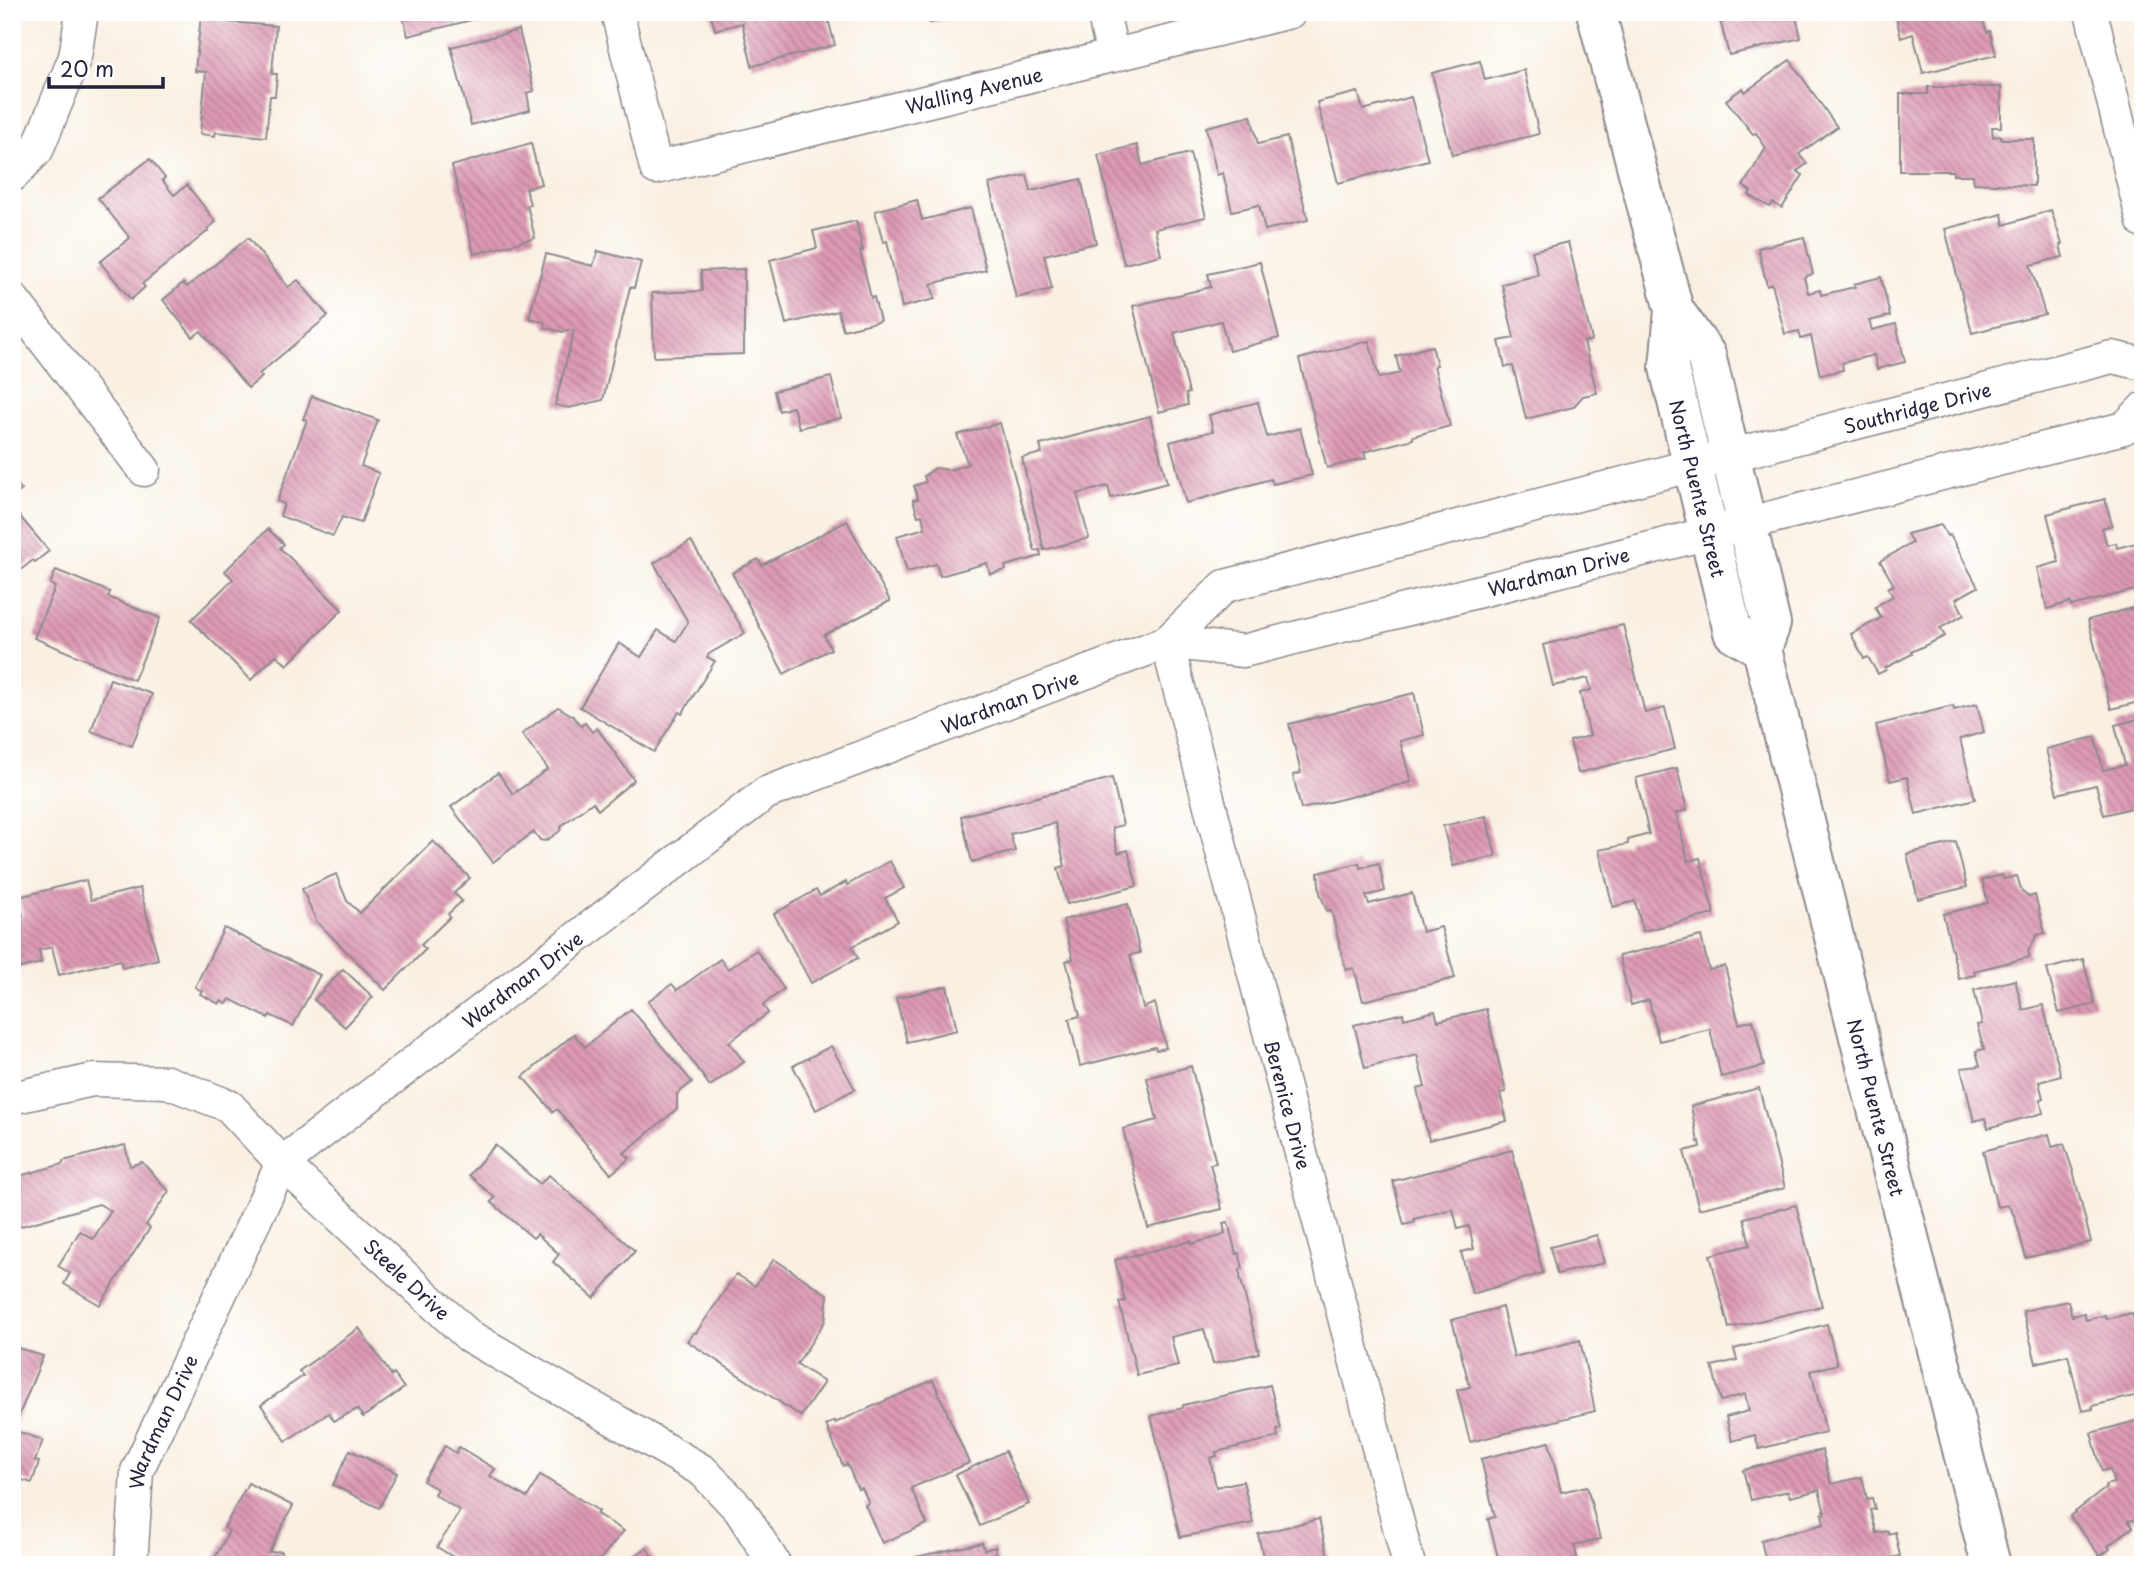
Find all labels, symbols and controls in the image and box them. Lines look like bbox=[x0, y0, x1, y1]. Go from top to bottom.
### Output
scale bar bbox=[49, 46, 163, 90]
text: 20 m bbox=[60, 52, 114, 84]
street label: Walling Avenue bbox=[902, 59, 1045, 120]
street label: Southridge Drive bbox=[1841, 375, 1994, 440]
street label: North Puente Street bbox=[1663, 396, 1733, 580]
street label: Wardman Drive bbox=[1485, 540, 1632, 603]
street label: Wardman Drive bbox=[937, 663, 1082, 740]
street label: Wardman Drive bbox=[456, 924, 588, 1035]
street label: North Puente Street bbox=[1841, 1016, 1912, 1199]
street label: Berenice Drive bbox=[1258, 1036, 1319, 1172]
street label: Steele Drive bbox=[358, 1232, 457, 1326]
street label: Wardman Drive bbox=[122, 1350, 204, 1490]

